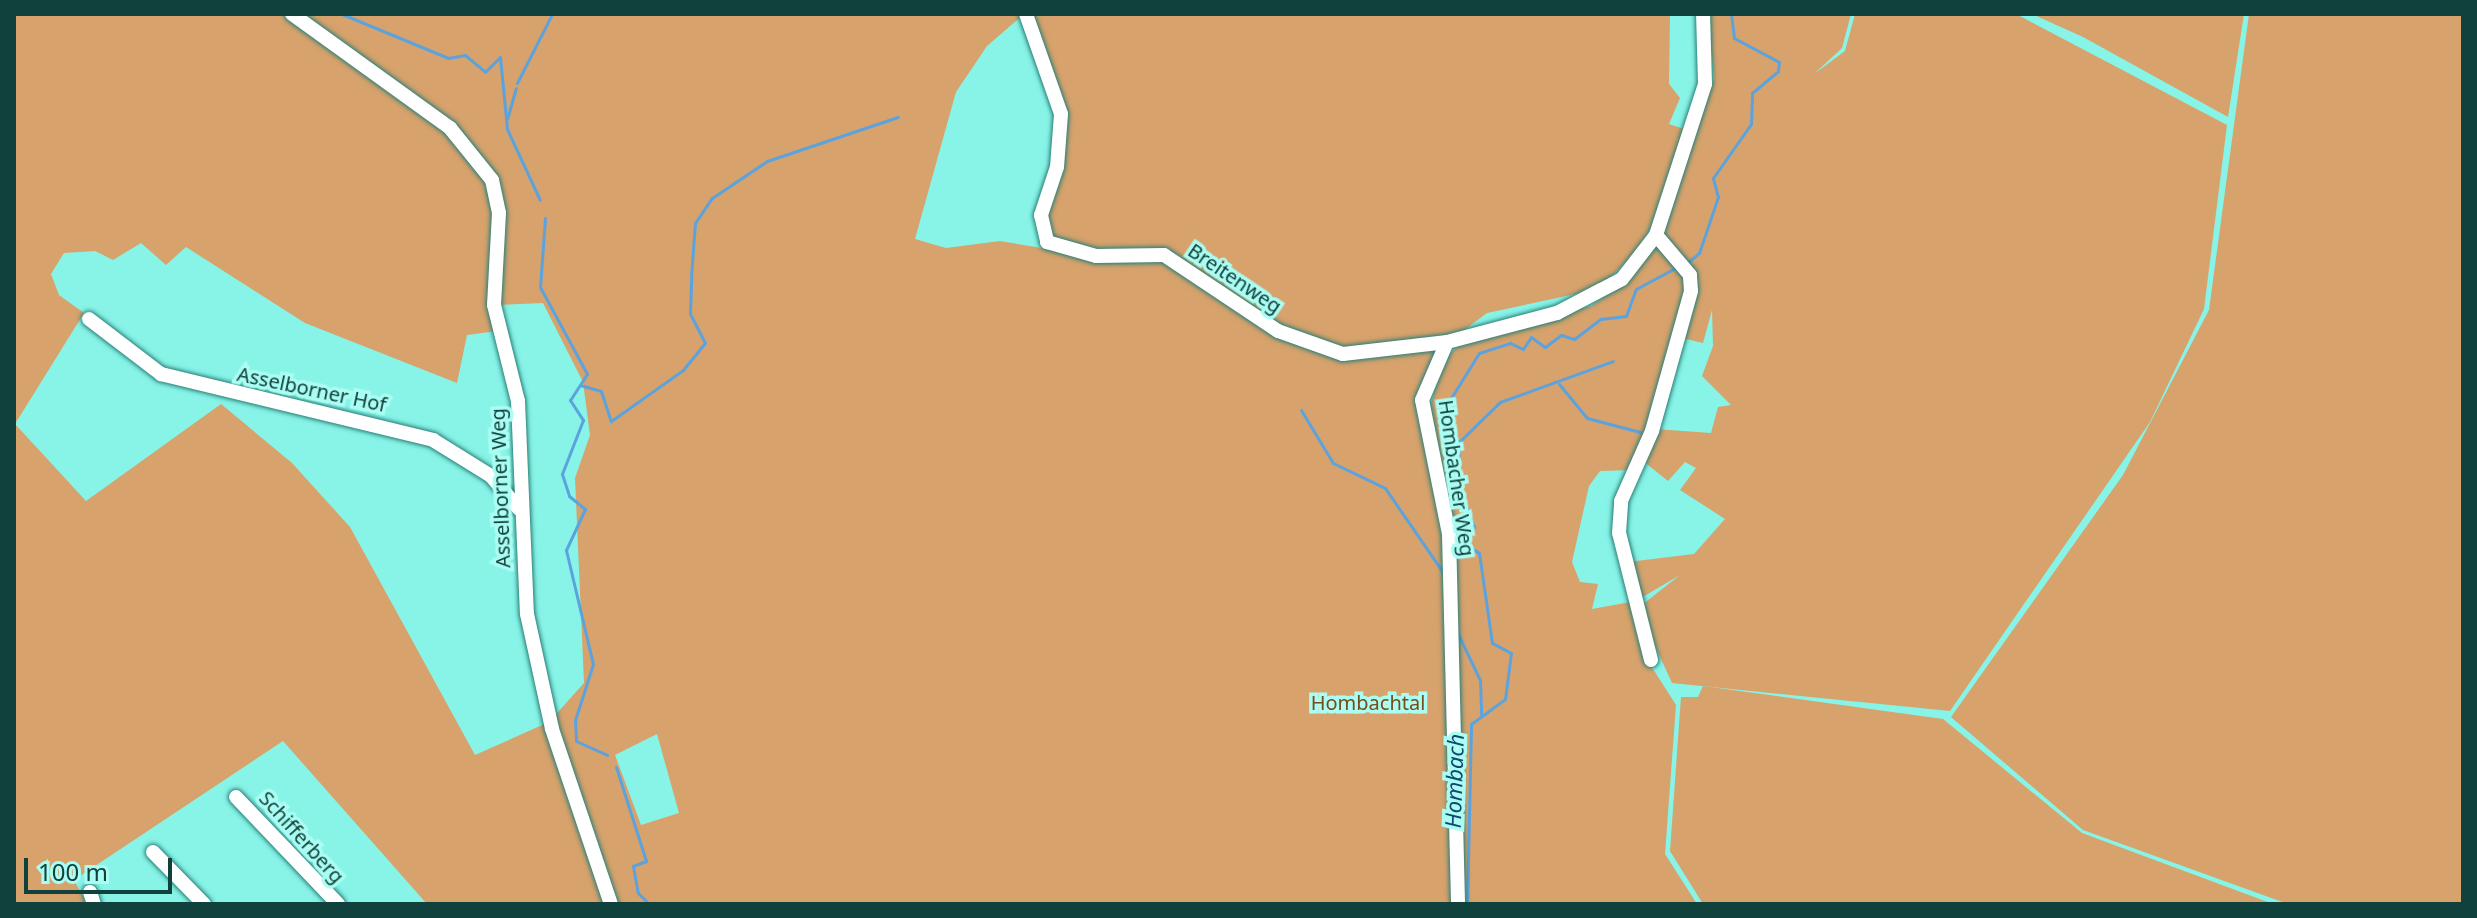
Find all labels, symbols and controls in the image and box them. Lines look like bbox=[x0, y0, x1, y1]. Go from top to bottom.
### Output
street label: Breitenweg bbox=[1184, 238, 1286, 318]
street label: Asselborner Hof bbox=[235, 361, 389, 417]
street label: Hombacher Weg bbox=[1434, 398, 1480, 558]
street label: Asselborner Weg bbox=[485, 408, 515, 568]
park label: Hombachtal bbox=[1311, 690, 1425, 714]
water label: Hombach bbox=[1439, 733, 1469, 829]
street label: Schifferberg bbox=[254, 786, 350, 888]
scale bar bbox=[28, 842, 176, 892]
text: 100 m bbox=[38, 855, 108, 888]

